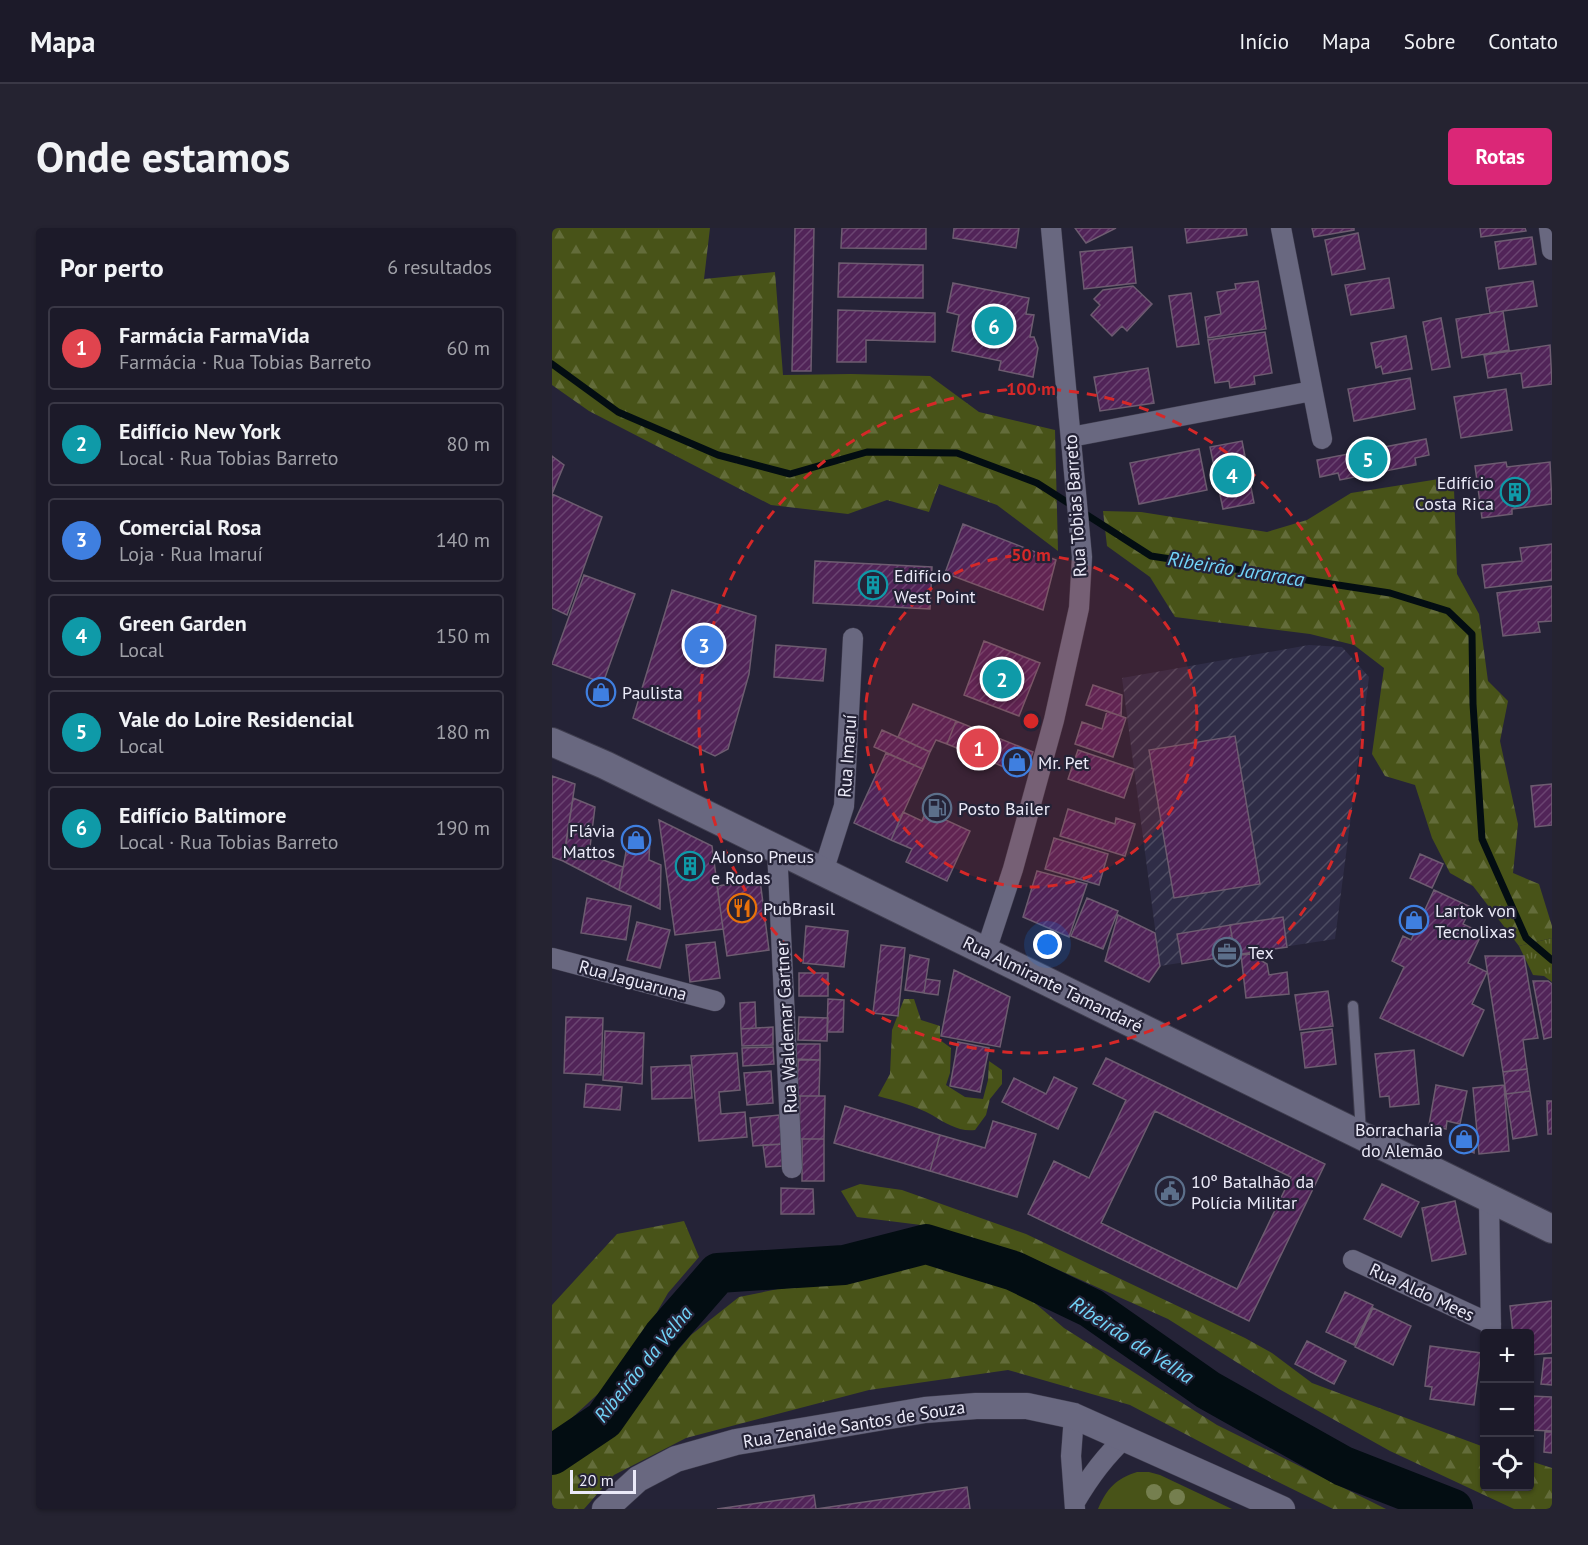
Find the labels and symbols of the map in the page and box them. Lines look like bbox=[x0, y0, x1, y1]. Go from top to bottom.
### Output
pin: 6 bbox=[974, 304, 1014, 348]
text: 100 m bbox=[1006, 377, 1056, 400]
street label: Rua Tobias Barreto bbox=[1059, 434, 1091, 578]
pin: 5 bbox=[1348, 436, 1388, 482]
pin: 4 bbox=[1212, 452, 1252, 498]
place label: Edifício Costa Rica bbox=[1415, 471, 1494, 515]
building icon: Edifício Costa Rica bbox=[1499, 476, 1531, 508]
text: 50 m bbox=[1011, 543, 1051, 566]
water label: Ribeirão Jararaca bbox=[1166, 545, 1306, 593]
place label: Edifício West Point bbox=[894, 564, 976, 608]
building icon: Edifício West Point bbox=[857, 569, 889, 601]
pin: 3 bbox=[684, 622, 724, 668]
pin: 2 bbox=[982, 656, 1022, 702]
shop icon: Paulista bbox=[585, 676, 617, 708]
place label: Paulista bbox=[622, 681, 683, 704]
centre of rings bbox=[1021, 711, 1041, 731]
street label: Rua Imaruí bbox=[833, 713, 861, 798]
pin: 1 bbox=[960, 726, 998, 770]
shop icon: Mr. Pet bbox=[1001, 746, 1033, 778]
place label: Mr. Pet bbox=[1038, 751, 1089, 774]
fuel station icon: Posto Bailer bbox=[921, 792, 953, 824]
place label: Posto Bailer bbox=[958, 797, 1050, 820]
place label: Flávia Mattos bbox=[563, 819, 615, 863]
shop icon: Flávia Mattos bbox=[620, 824, 652, 856]
place label: Alonso Pneus e Rodas bbox=[711, 845, 814, 889]
building icon: Alonso Pneus e Rodas bbox=[674, 850, 706, 882]
restaurant icon: PubBrasil bbox=[726, 892, 758, 924]
place label: PubBrasil bbox=[763, 897, 836, 920]
place label: Lartok von Tecnolixas bbox=[1435, 899, 1516, 943]
shop icon: Lartok von Tecnolixas bbox=[1398, 904, 1430, 936]
street label: Rua Almirante Tamandaré bbox=[959, 930, 1147, 1038]
your location bbox=[1033, 930, 1062, 959]
office icon: Tex bbox=[1211, 936, 1243, 968]
street label: Rua Waldemar Gartner bbox=[770, 940, 802, 1114]
place label: Tex bbox=[1248, 941, 1274, 964]
street label: Rua Jaguaruna bbox=[576, 955, 690, 1005]
place label: Borracharia do Alemão bbox=[1355, 1118, 1443, 1162]
shop icon: Borracharia do Alemão bbox=[1448, 1123, 1480, 1155]
place label: 10º Batalhão da Polícia Militar bbox=[1191, 1170, 1314, 1214]
public building icon: 10º Batalhão da Polícia Militar bbox=[1154, 1175, 1186, 1207]
street label: Rua Aldo Mees bbox=[1366, 1258, 1478, 1326]
water label: Ribeirão da Velha bbox=[1065, 1290, 1199, 1390]
water label: Ribeirão da Velha bbox=[588, 1300, 698, 1428]
street label: Rua Zenaide Santos de Souza bbox=[741, 1395, 967, 1453]
scale bar bbox=[570, 1467, 636, 1494]

